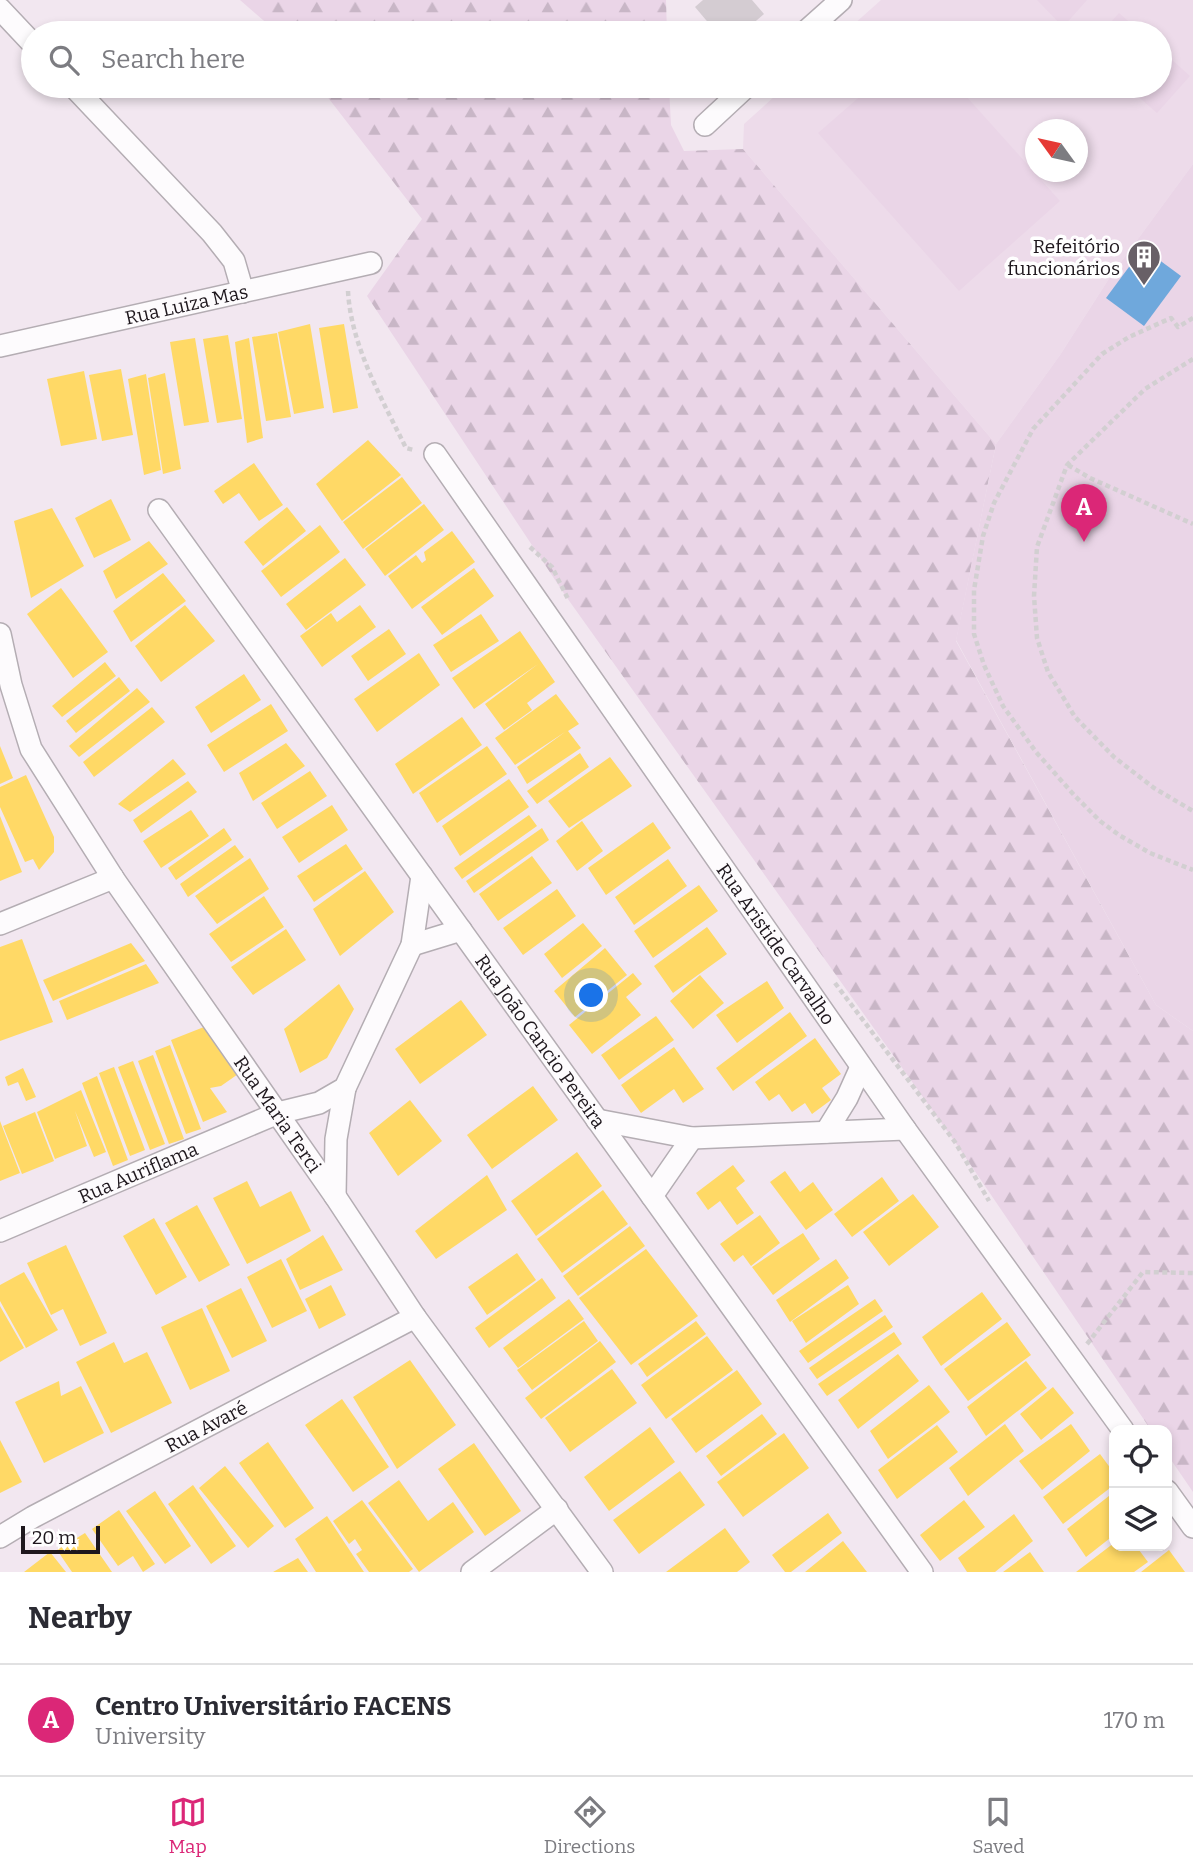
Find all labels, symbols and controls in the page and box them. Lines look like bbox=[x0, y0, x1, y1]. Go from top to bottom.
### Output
search box bbox=[21, 21, 1172, 98]
icon: search bbox=[45, 41, 83, 79]
text: Search here bbox=[101, 44, 245, 75]
north arrow bbox=[1025, 119, 1088, 182]
place label: Refeitório funcionários bbox=[1007, 235, 1120, 280]
building icon: Refeitório funcionários bbox=[1125, 238, 1163, 287]
street label: Rua Luiza Mas bbox=[123, 279, 250, 329]
pin: A bbox=[1061, 484, 1107, 542]
street label: Rua Aristide Carvalho bbox=[712, 859, 840, 1029]
street label: Rua João Cancio Pereira bbox=[471, 950, 611, 1133]
your location bbox=[574, 978, 608, 1012]
street label: Rua Maria Terci bbox=[229, 1051, 327, 1177]
street label: Rua Auriflama bbox=[75, 1137, 202, 1208]
street label: Rua Avaré bbox=[161, 1395, 251, 1457]
map controls bbox=[1109, 1425, 1172, 1551]
button: locate bbox=[1109, 1425, 1172, 1488]
button: layers bbox=[1109, 1488, 1172, 1551]
scale bar bbox=[21, 1523, 100, 1555]
text: 20 m bbox=[32, 1526, 76, 1549]
text: Nearby bbox=[28, 1600, 132, 1636]
text: Centro Universitário FACENS bbox=[95, 1691, 452, 1722]
text: A bbox=[43, 1706, 59, 1734]
text: 170 m bbox=[1103, 1706, 1165, 1734]
text: University bbox=[95, 1722, 205, 1750]
tab: Map bbox=[169, 1793, 207, 1858]
tab: Directions bbox=[544, 1793, 635, 1858]
tab: Saved bbox=[972, 1793, 1024, 1858]

